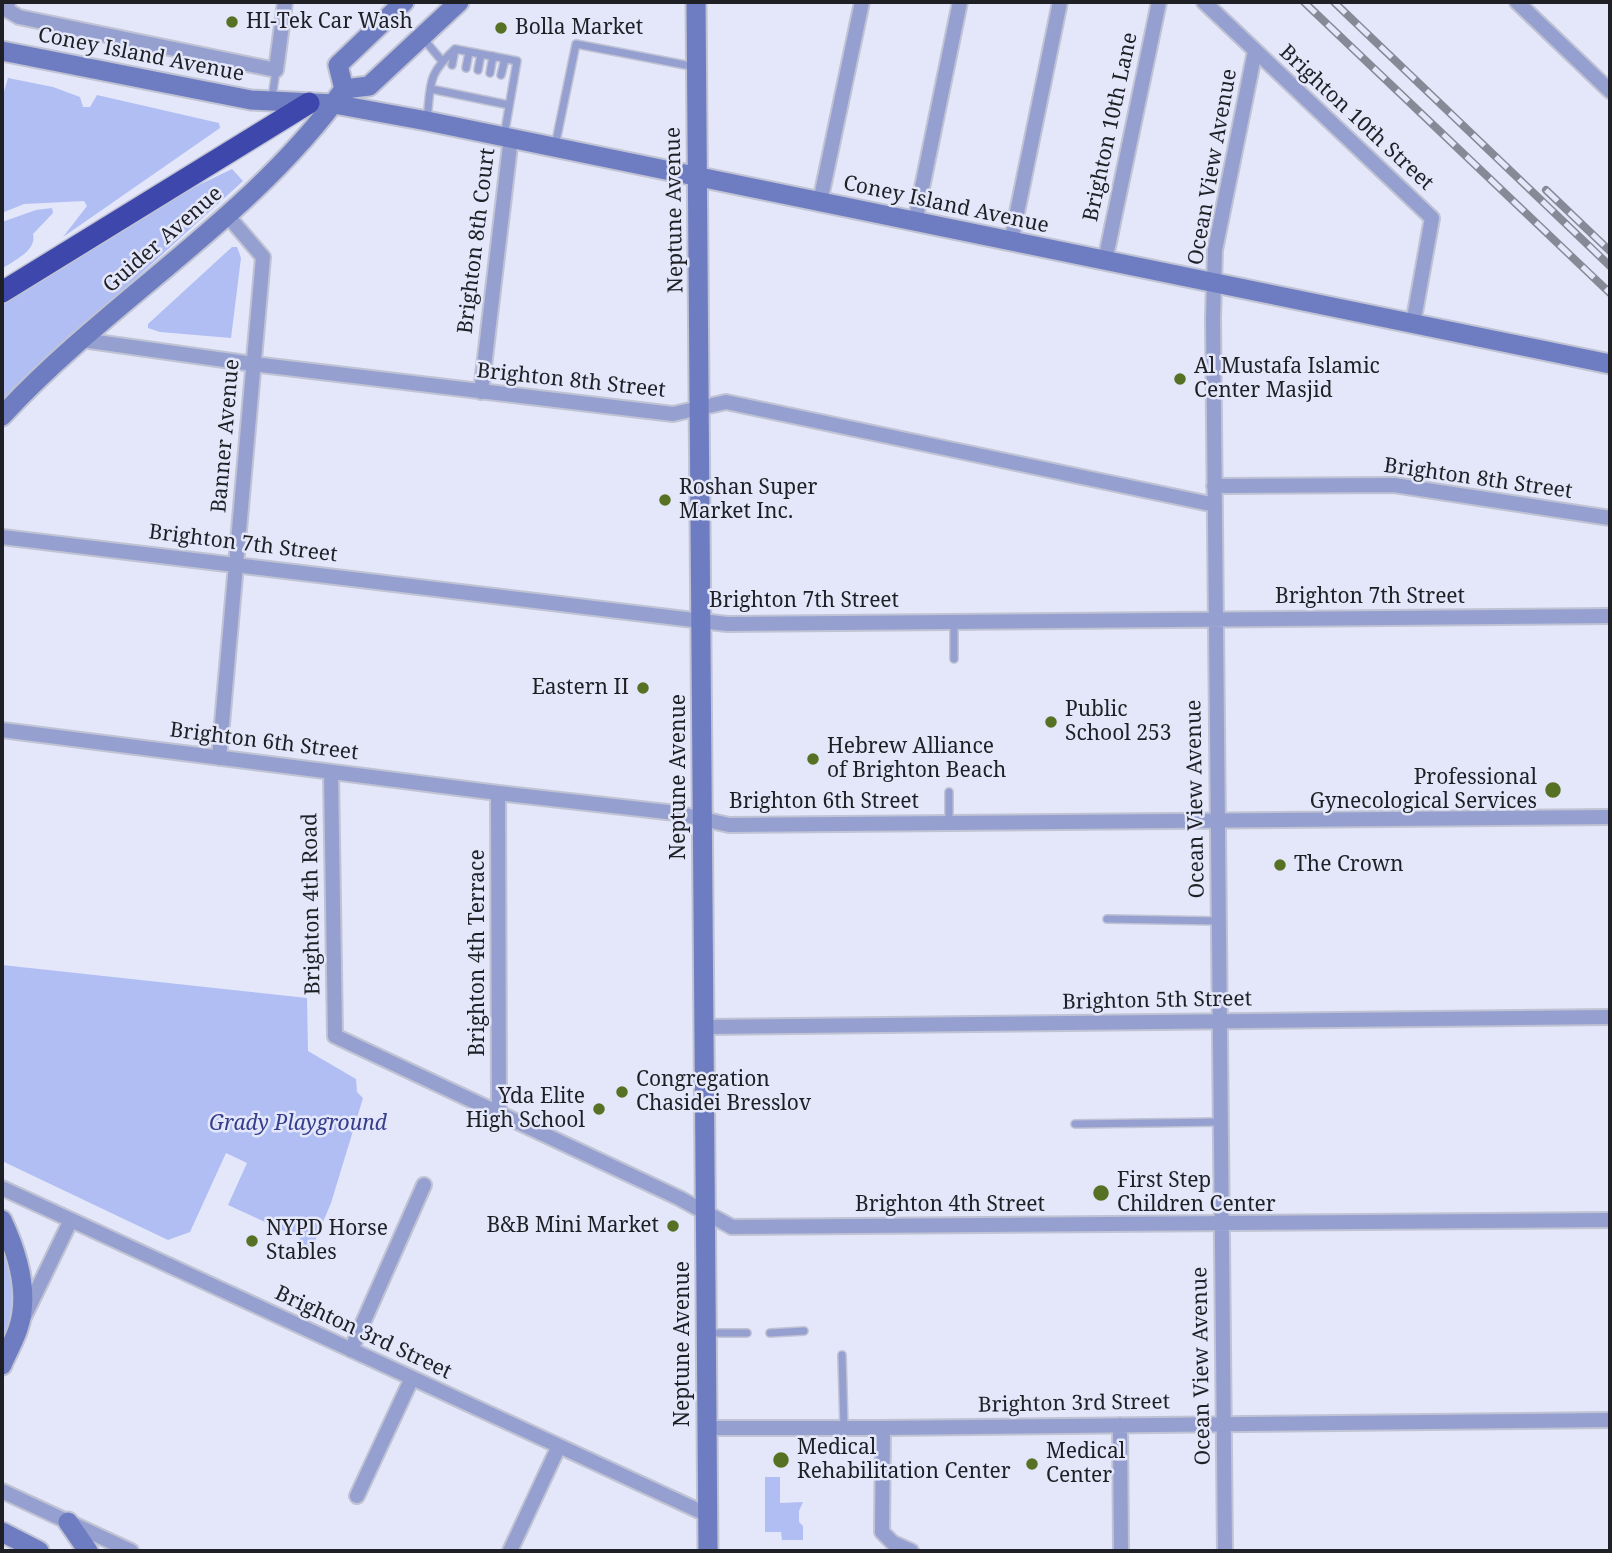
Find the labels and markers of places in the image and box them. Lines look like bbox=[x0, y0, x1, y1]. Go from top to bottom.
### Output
place label: HI-Tek Car Wash bbox=[246, 9, 413, 35]
marker: HI-Tek Car Wash bbox=[224, 14, 240, 30]
place label: Bolla Market bbox=[515, 15, 643, 41]
marker: Bolla Market bbox=[493, 20, 509, 36]
place label: Al Mustafa Islamic Center Masjid bbox=[1194, 354, 1380, 404]
marker: Al Mustafa Islamic Center Masjid bbox=[1172, 371, 1188, 387]
place label: Roshan Super Market Inc. bbox=[679, 475, 817, 525]
marker: Roshan Super Market Inc. bbox=[657, 492, 673, 508]
place label: Eastern II bbox=[532, 675, 629, 701]
marker: Eastern II bbox=[635, 680, 651, 696]
place label: Public School 253 bbox=[1065, 697, 1172, 747]
marker: Public School 253 bbox=[1043, 714, 1059, 730]
place label: Hebrew Alliance of Brighton Beach bbox=[827, 734, 1006, 784]
marker: Hebrew Alliance of Brighton Beach bbox=[805, 751, 821, 767]
place label: Professional Gynecological Services bbox=[1310, 765, 1537, 815]
marker: Professional Gynecological Services bbox=[1543, 780, 1563, 800]
place label: The Crown bbox=[1294, 852, 1403, 878]
marker: The Crown bbox=[1272, 857, 1288, 873]
place label: Congregation Chasidei Bresslov bbox=[636, 1067, 811, 1117]
place label: Yda Elite High School bbox=[466, 1084, 585, 1134]
marker: Congregation Chasidei Bresslov bbox=[614, 1084, 630, 1100]
marker: Yda Elite High School bbox=[591, 1101, 607, 1117]
place label: First Step Children Center bbox=[1117, 1168, 1276, 1218]
marker: First Step Children Center bbox=[1091, 1183, 1111, 1203]
place label: B&B Mini Market bbox=[486, 1213, 659, 1239]
place label: NYPD Horse Stables bbox=[266, 1216, 388, 1266]
marker: B&B Mini Market bbox=[665, 1218, 681, 1234]
marker: NYPD Horse Stables bbox=[244, 1233, 260, 1249]
place label: Medical Rehabilitation Center bbox=[797, 1435, 1011, 1485]
place label: Medical Center bbox=[1046, 1439, 1125, 1489]
marker: Medical Rehabilitation Center bbox=[771, 1450, 791, 1470]
marker: Medical Center bbox=[1024, 1456, 1040, 1472]

